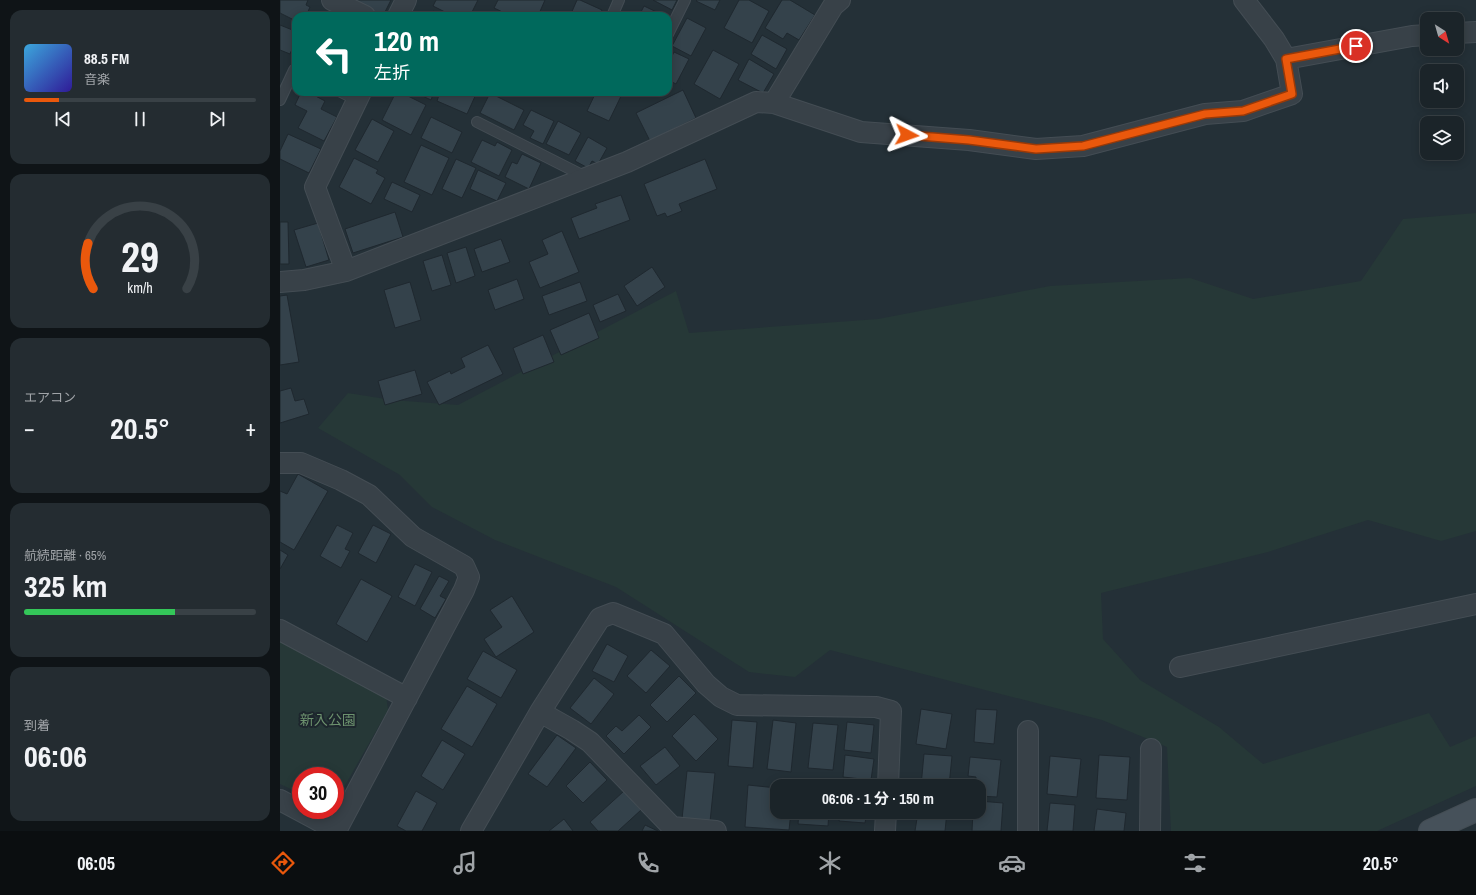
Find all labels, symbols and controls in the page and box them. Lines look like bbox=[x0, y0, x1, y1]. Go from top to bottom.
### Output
north arrow bbox=[1420, 12, 1464, 56]
map controls bbox=[1420, 12, 1464, 160]
text: 120 m bbox=[374, 22, 439, 60]
icon: left bbox=[308, 28, 360, 80]
pin bbox=[1339, 29, 1373, 63]
icon: arrive bbox=[1345, 35, 1367, 57]
text: 88.5 FM bbox=[84, 48, 129, 69]
text: 左折 bbox=[374, 60, 410, 85]
button: sound bbox=[1420, 64, 1464, 108]
text: 音楽 bbox=[84, 71, 110, 88]
icon: previous bbox=[52, 108, 74, 130]
icon: pause bbox=[129, 108, 151, 130]
icon: next bbox=[206, 108, 228, 130]
position arrow bbox=[886, 114, 928, 156]
button: layers bbox=[1420, 116, 1464, 160]
text: 29 bbox=[121, 229, 159, 285]
text: km/h bbox=[127, 278, 153, 297]
text: エアコン bbox=[24, 389, 76, 406]
text: 20.5° bbox=[110, 408, 170, 448]
text: − bbox=[24, 413, 35, 443]
text: + bbox=[245, 413, 256, 443]
text: 航続距離 · 65% bbox=[24, 547, 106, 564]
text: 325 km bbox=[24, 566, 107, 606]
park label: 新入公園 bbox=[300, 711, 356, 729]
text: 到着 bbox=[24, 717, 50, 734]
text: 06:06 bbox=[24, 736, 87, 776]
speed limit sign: 30 bbox=[292, 767, 344, 819]
text: 06:06 · 1 分 · 150 m bbox=[822, 788, 934, 809]
icon: directions bbox=[269, 849, 297, 877]
icon: music bbox=[451, 849, 479, 877]
icon: phone bbox=[634, 849, 662, 877]
icon: climate bbox=[816, 849, 844, 877]
icon: car bbox=[998, 849, 1026, 877]
icon: filters bbox=[1181, 849, 1209, 877]
text: 06:05 bbox=[77, 851, 115, 876]
text: 20.5° bbox=[1363, 851, 1399, 876]

